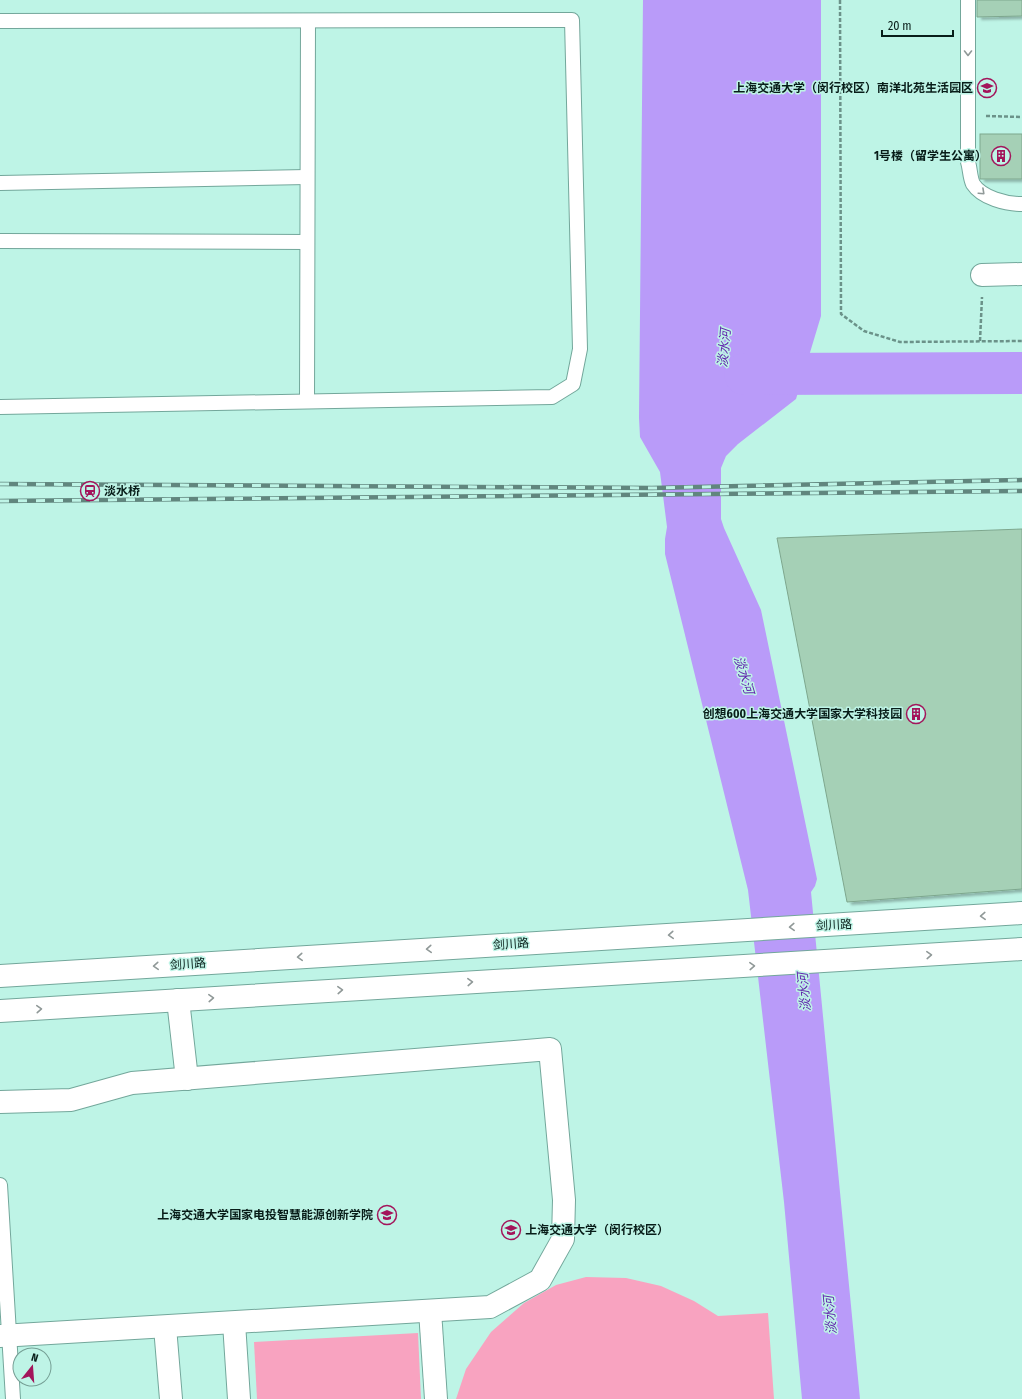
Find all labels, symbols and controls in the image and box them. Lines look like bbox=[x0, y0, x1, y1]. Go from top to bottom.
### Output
scale bar bbox=[882, 12, 953, 38]
text: 20 m bbox=[888, 19, 912, 33]
one-way arrow bbox=[964, 50, 972, 56]
school or university icon: 上海交通大学（闵行校区）南洋北苑生活园区 bbox=[976, 77, 998, 99]
place label: 上海交通大学（闵行校区）南洋北苑生活园区 bbox=[733, 81, 973, 95]
building icon: 1号楼（留学生公寓） bbox=[990, 145, 1012, 167]
place label: 1号楼（留学生公寓） bbox=[874, 149, 987, 163]
one-way arrow bbox=[977, 188, 985, 195]
water label: 淡水河 bbox=[715, 325, 733, 368]
station icon: 淡水桥 bbox=[79, 480, 101, 502]
place label: 淡水桥 bbox=[104, 484, 140, 498]
water label: 淡水河 bbox=[731, 654, 758, 699]
building icon: 创想600上海交通大学国家大学科技园 bbox=[905, 703, 927, 725]
place label: 创想600上海交通大学国家大学科技园 bbox=[703, 707, 902, 721]
one-way arrow bbox=[980, 911, 986, 920]
street label: 剑川路 bbox=[816, 917, 852, 933]
one-way arrow bbox=[789, 923, 795, 932]
one-way arrow bbox=[668, 930, 674, 939]
street label: 剑川路 bbox=[493, 936, 529, 952]
one-way arrow bbox=[426, 945, 432, 954]
one-way arrow bbox=[926, 951, 932, 959]
one-way arrow bbox=[297, 953, 303, 962]
street label: 剑川路 bbox=[170, 956, 206, 972]
one-way arrow bbox=[749, 961, 755, 970]
one-way arrow bbox=[153, 962, 159, 970]
water label: 淡水河 bbox=[795, 969, 813, 1012]
one-way arrow bbox=[467, 978, 473, 987]
one-way arrow bbox=[337, 986, 343, 995]
one-way arrow bbox=[208, 994, 214, 1002]
one-way arrow bbox=[36, 1004, 42, 1013]
school or university icon: 上海交通大学国家电投智慧能源创新学院 bbox=[376, 1204, 398, 1226]
place label: 上海交通大学国家电投智慧能源创新学院 bbox=[157, 1208, 373, 1222]
school or university icon: 上海交通大学（闵行校区） bbox=[500, 1219, 522, 1241]
place label: 上海交通大学（闵行校区） bbox=[525, 1223, 669, 1237]
water label: 淡水河 bbox=[821, 1292, 839, 1335]
north arrow bbox=[12, 1347, 52, 1387]
text: N bbox=[30, 1351, 40, 1365]

